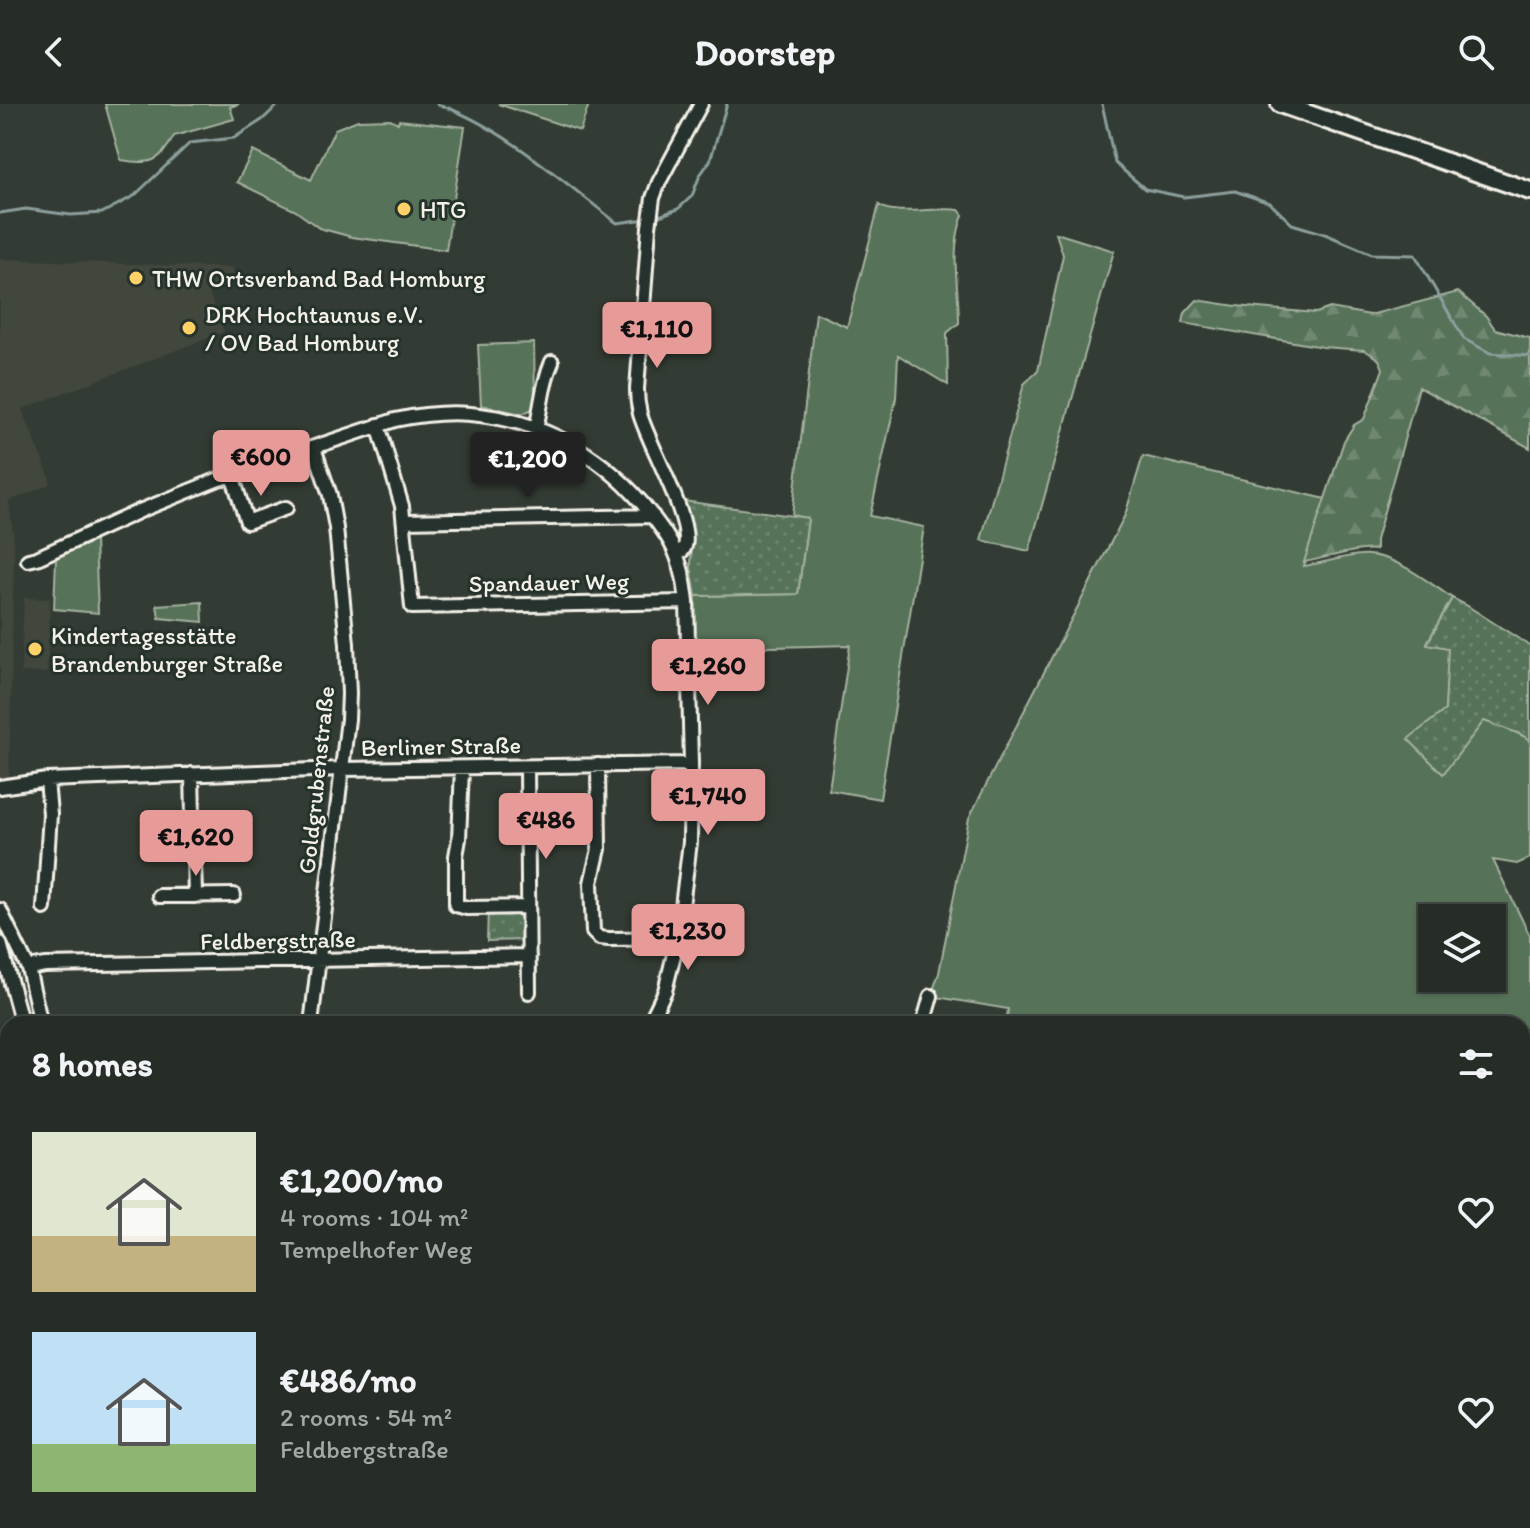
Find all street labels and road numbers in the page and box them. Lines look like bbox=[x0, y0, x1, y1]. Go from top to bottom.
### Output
street label: Spandauer Weg bbox=[469, 566, 630, 598]
street label: Goldgrubenstraße bbox=[292, 685, 340, 875]
street label: Berliner Straße bbox=[361, 730, 521, 762]
street label: Feldbergstraße bbox=[200, 924, 356, 956]

